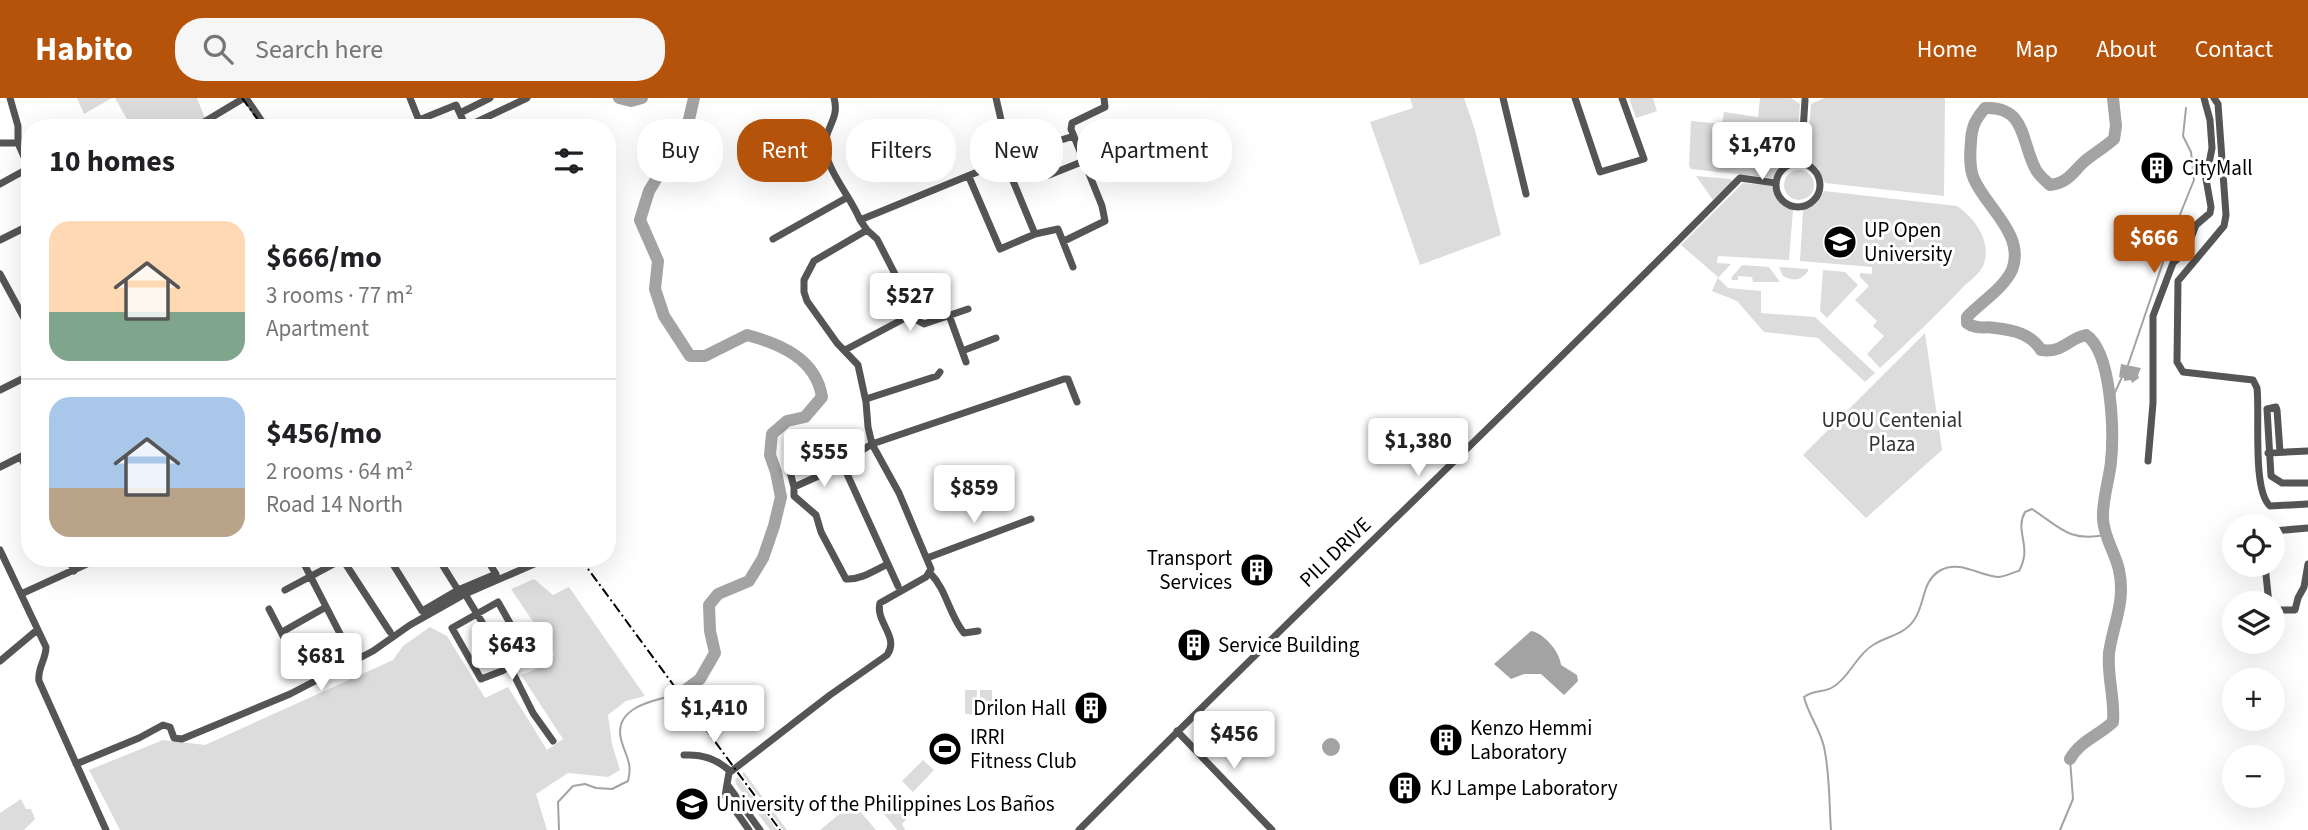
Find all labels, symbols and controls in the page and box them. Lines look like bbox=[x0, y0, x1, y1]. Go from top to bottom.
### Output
search box bbox=[175, 18, 665, 81]
text: Habito bbox=[35, 26, 133, 73]
icon: search bbox=[199, 30, 237, 68]
text: Search here bbox=[255, 31, 383, 68]
text: Home bbox=[1917, 32, 1977, 67]
text: Map bbox=[2015, 32, 2058, 67]
text: About bbox=[2096, 32, 2157, 67]
text: Contact bbox=[2195, 32, 2273, 67]
chip: Buy bbox=[637, 119, 723, 182]
chip: Rent bbox=[737, 119, 832, 182]
chip: Filters bbox=[846, 119, 956, 182]
chip: New bbox=[970, 119, 1063, 182]
chip: Apartment bbox=[1077, 119, 1232, 182]
pin: $1,470 bbox=[1705, 122, 1819, 182]
text: $1,470 bbox=[1728, 128, 1796, 161]
text: 10 homes bbox=[49, 140, 175, 183]
icon: filters bbox=[550, 142, 588, 180]
building icon: CityMall bbox=[2138, 149, 2176, 187]
place label: CityMall bbox=[2182, 153, 2253, 183]
place label: UP Open University bbox=[1864, 215, 1953, 269]
pin: $666 bbox=[2113, 216, 2195, 275]
text: $666 bbox=[2130, 221, 2178, 254]
school or university icon: UP Open University bbox=[1821, 223, 1859, 261]
text: $666/mo bbox=[266, 236, 382, 279]
icon: home bbox=[105, 249, 189, 333]
pin: $527 bbox=[869, 274, 951, 333]
text: 3 rooms · 77 m² bbox=[266, 279, 413, 312]
text: $527 bbox=[886, 279, 934, 312]
text: Apartment bbox=[266, 312, 369, 345]
park label: UPOU Centenial Plaza bbox=[1822, 405, 1962, 459]
text: $456/mo bbox=[266, 412, 382, 455]
pin: $1,380 bbox=[1361, 418, 1475, 478]
text: $1,380 bbox=[1384, 424, 1452, 457]
icon: home bbox=[105, 425, 189, 509]
pin: $555 bbox=[783, 430, 865, 489]
text: $555 bbox=[800, 435, 848, 468]
text: 2 rooms · 64 m² bbox=[266, 455, 413, 488]
pin: $859 bbox=[933, 466, 1015, 525]
text: $859 bbox=[950, 471, 998, 504]
text: Road 14 North bbox=[266, 488, 403, 521]
street label: PILI DRIVE bbox=[1292, 510, 1378, 594]
map controls bbox=[2222, 514, 2285, 808]
button: locate bbox=[2222, 514, 2285, 577]
place label: Transport Services bbox=[1147, 543, 1232, 597]
building icon: Transport Services bbox=[1238, 551, 1276, 589]
button: layers bbox=[2222, 591, 2285, 654]
pin: $643 bbox=[471, 622, 553, 682]
building icon: Service Building bbox=[1175, 626, 1213, 664]
text: $643 bbox=[488, 628, 536, 661]
place label: Service Building bbox=[1218, 630, 1360, 660]
pin: $681 bbox=[280, 634, 362, 693]
text: $681 bbox=[297, 639, 345, 672]
button: + bbox=[2222, 668, 2285, 731]
pin: $1,410 bbox=[657, 686, 771, 745]
building icon: Drilon Hall bbox=[1072, 689, 1110, 727]
text: $1,410 bbox=[680, 691, 748, 724]
place label: Drilon Hall bbox=[973, 693, 1066, 723]
pin: $456 bbox=[1193, 712, 1275, 771]
place label: Kenzo Hemmi Laboratory bbox=[1470, 713, 1592, 767]
text: $456 bbox=[1210, 717, 1258, 750]
building icon: Kenzo Hemmi Laboratory bbox=[1427, 721, 1465, 759]
place label: IRRI Fitness Club bbox=[970, 722, 1077, 776]
sports icon: IRRI Fitness Club bbox=[926, 730, 964, 768]
button: − bbox=[2222, 745, 2285, 808]
building icon: KJ Lampe Laboratory bbox=[1386, 769, 1424, 807]
place label: KJ Lampe Laboratory bbox=[1430, 773, 1618, 803]
school or university icon: University of the Philippines Los Baños bbox=[673, 785, 711, 823]
place label: University of the Philippines Los Baños bbox=[716, 789, 1055, 819]

